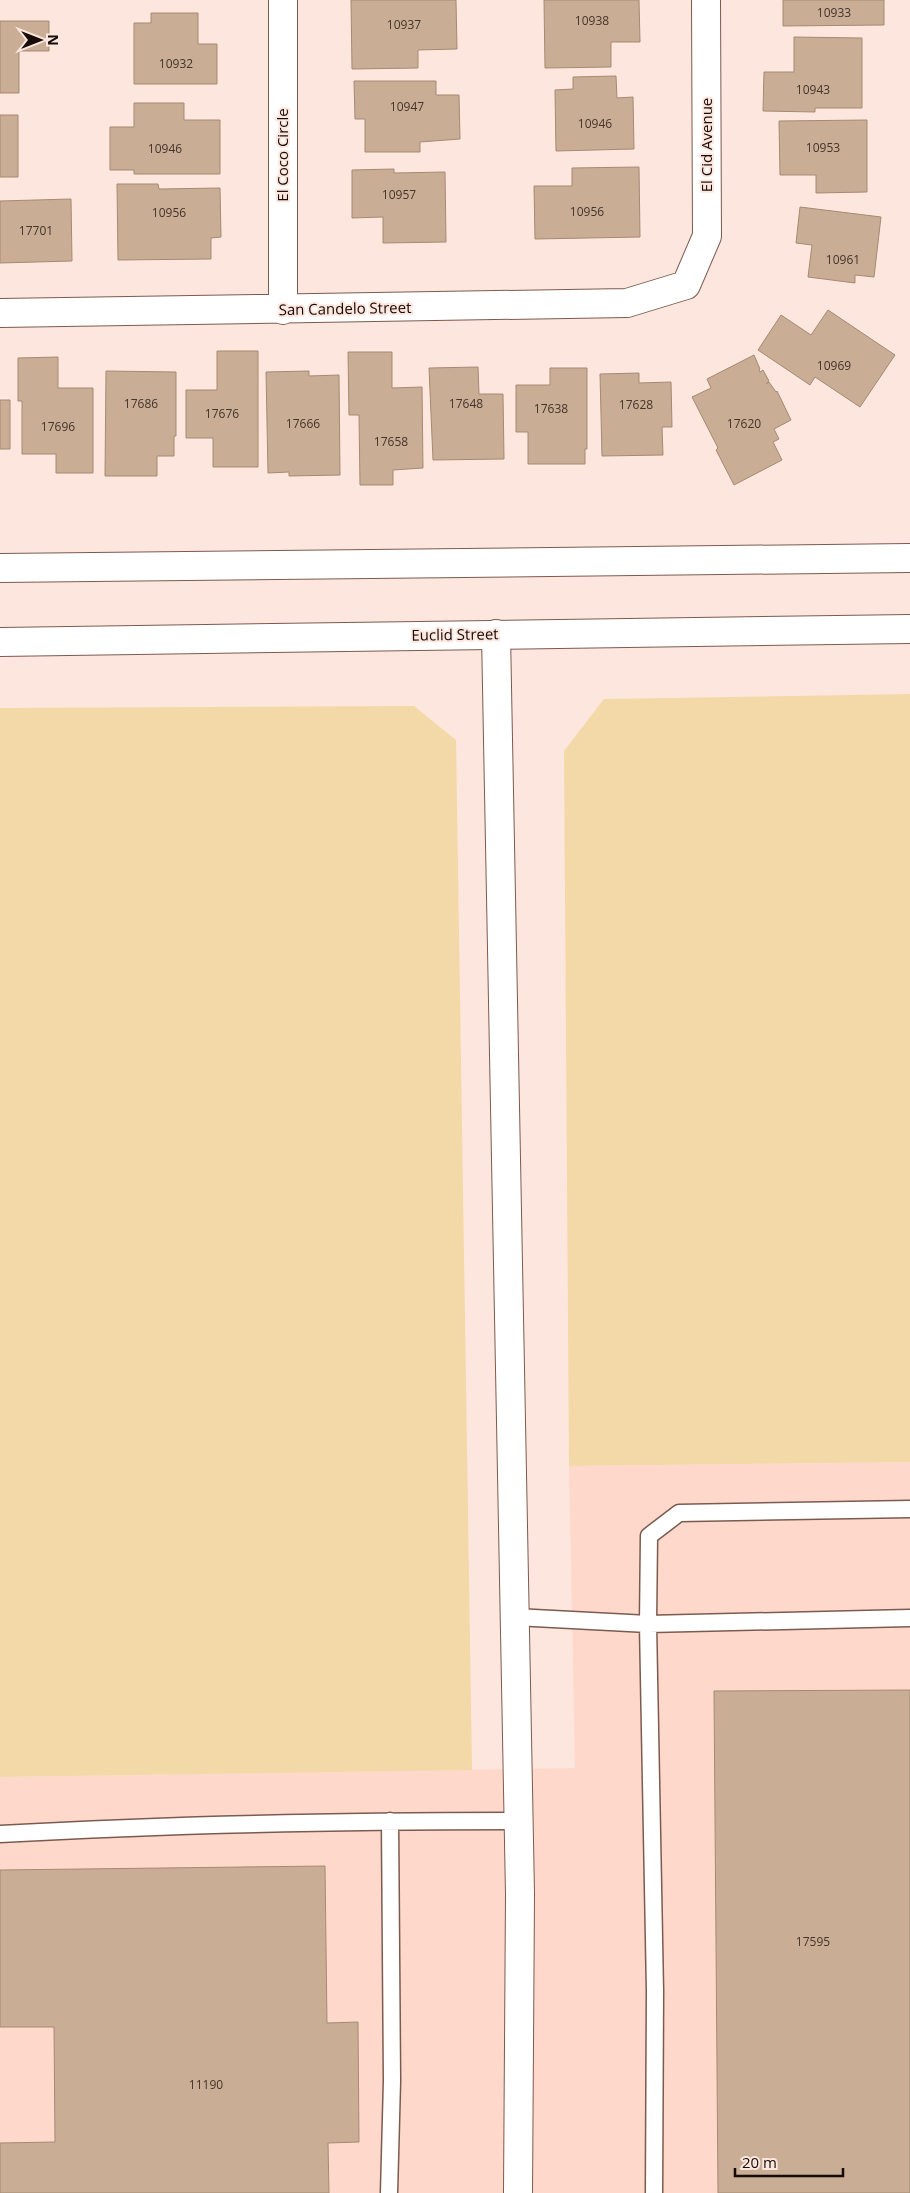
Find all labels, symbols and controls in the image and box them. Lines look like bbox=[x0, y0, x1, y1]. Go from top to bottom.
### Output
house number: 10933 bbox=[817, 4, 851, 21]
house number: 10938 bbox=[575, 12, 609, 29]
north arrow bbox=[15, 15, 65, 65]
house number: 10937 bbox=[387, 16, 421, 33]
text: N bbox=[44, 34, 63, 46]
house number: 10932 bbox=[159, 55, 193, 72]
house number: 10943 bbox=[796, 81, 830, 98]
house number: 10947 bbox=[390, 98, 424, 115]
street label: El Cid Avenue bbox=[696, 98, 716, 192]
street label: El Coco Circle bbox=[272, 108, 292, 202]
house number: 10946 bbox=[578, 115, 612, 132]
house number: 10953 bbox=[806, 139, 840, 156]
house number: 10946 bbox=[148, 140, 182, 157]
house number: 10957 bbox=[382, 186, 416, 203]
house number: 10956 bbox=[570, 203, 604, 220]
house number: 10956 bbox=[152, 204, 186, 221]
house number: 17701 bbox=[19, 222, 53, 239]
house number: 10961 bbox=[826, 251, 860, 268]
street label: San Candelo Street bbox=[278, 297, 412, 319]
house number: 10969 bbox=[817, 357, 851, 374]
house number: 17686 bbox=[124, 395, 158, 412]
house number: 17648 bbox=[449, 395, 483, 412]
house number: 17628 bbox=[619, 396, 653, 413]
house number: 17638 bbox=[534, 400, 568, 417]
house number: 17676 bbox=[205, 405, 239, 422]
house number: 17666 bbox=[286, 415, 320, 432]
house number: 17620 bbox=[727, 415, 761, 432]
house number: 17696 bbox=[41, 418, 75, 435]
house number: 17658 bbox=[374, 433, 408, 450]
street label: Euclid Street bbox=[411, 623, 499, 645]
house number: 17595 bbox=[796, 1933, 830, 1950]
house number: 11190 bbox=[189, 2076, 223, 2093]
scale bar bbox=[735, 2146, 842, 2178]
text: 20 m bbox=[742, 2152, 777, 2172]

